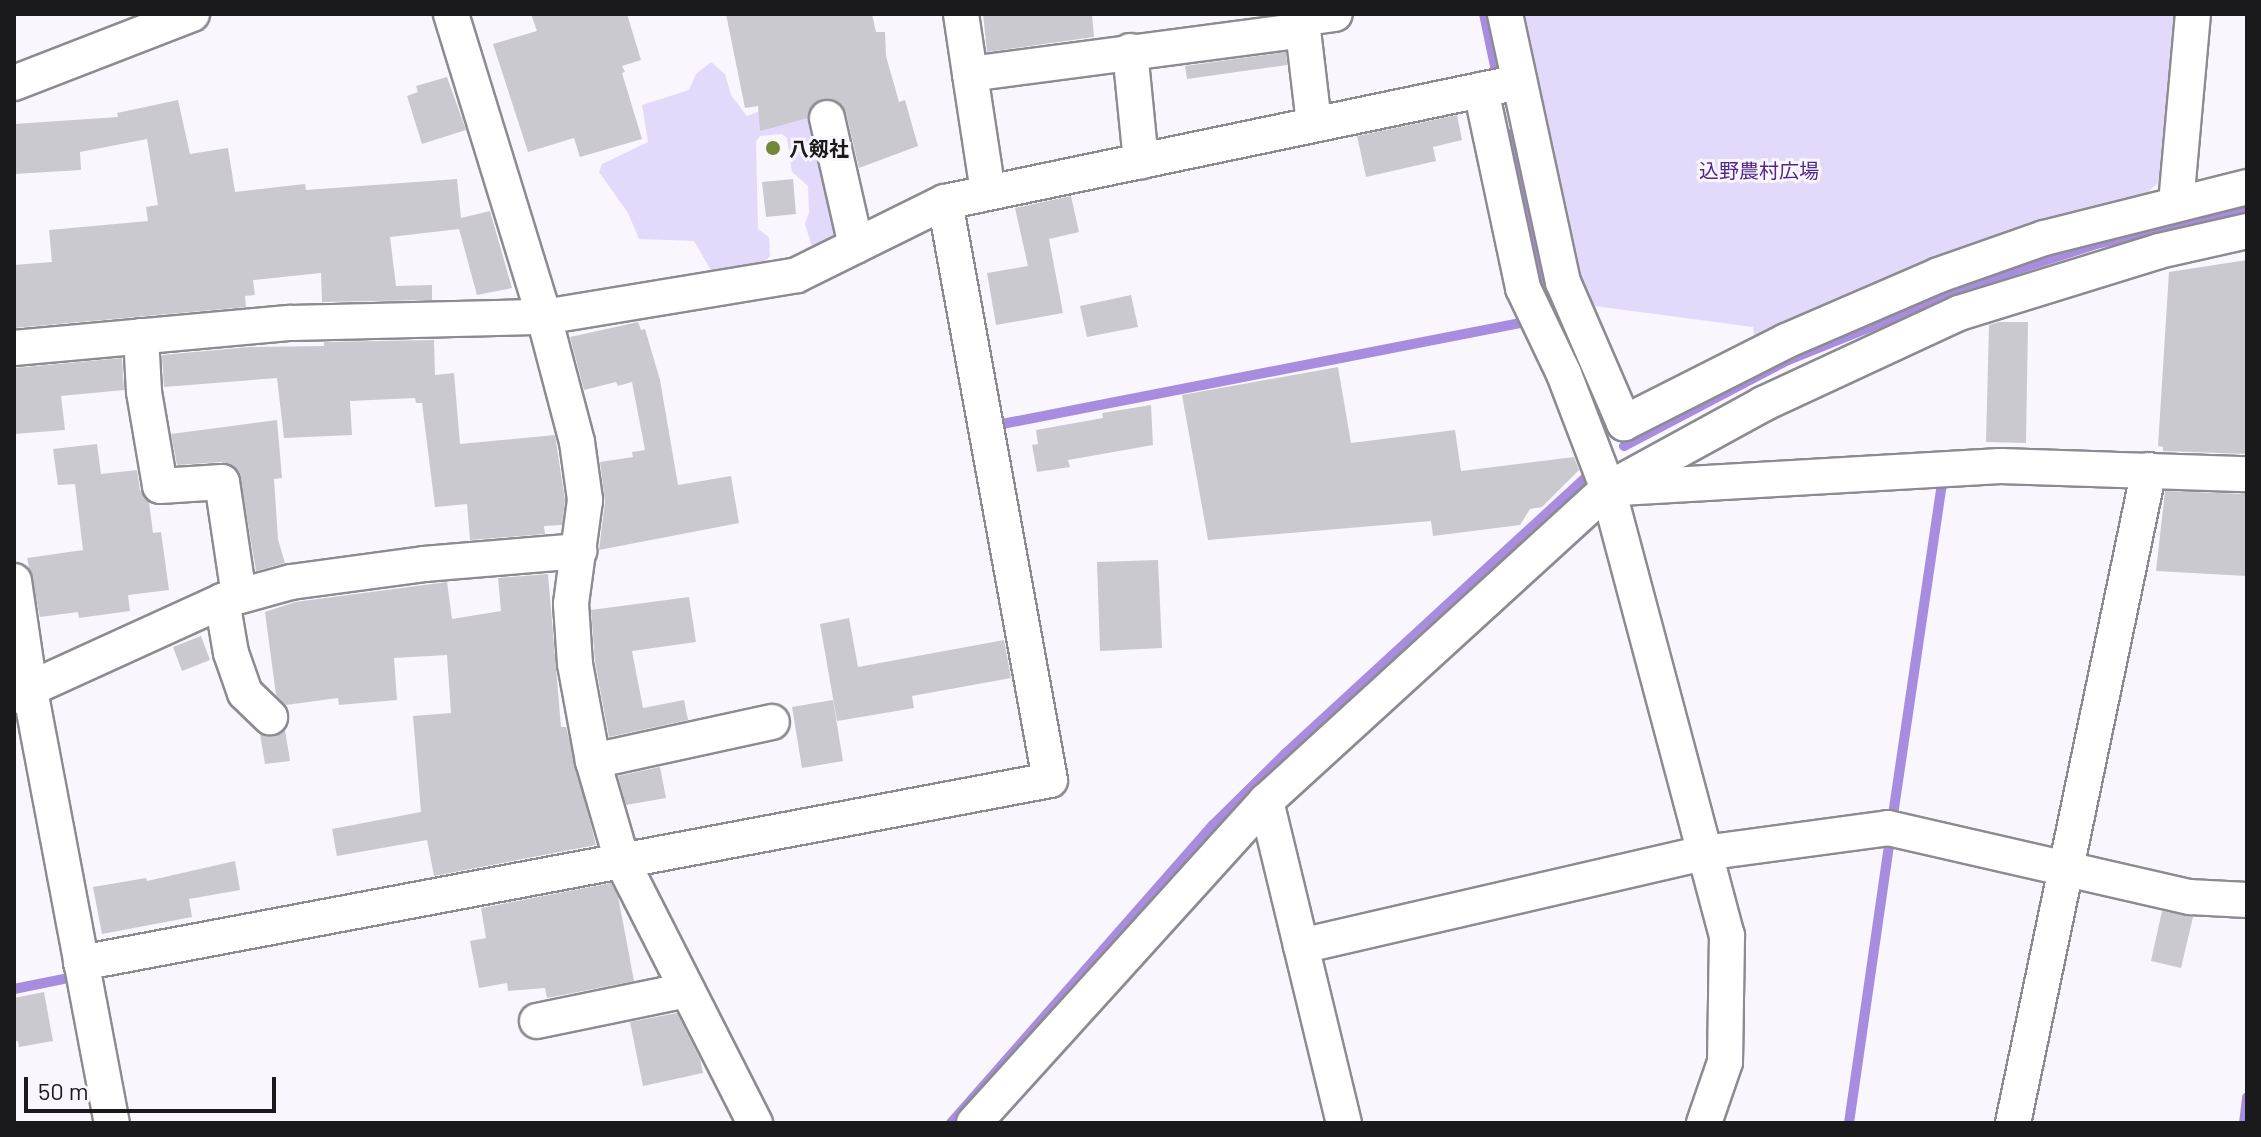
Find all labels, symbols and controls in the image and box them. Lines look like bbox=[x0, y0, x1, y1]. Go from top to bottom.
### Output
place label: 八剱社 bbox=[789, 136, 849, 160]
marker: 八剱社 bbox=[764, 139, 782, 157]
park label: 込野農村広場 bbox=[1699, 158, 1819, 182]
scale bar bbox=[28, 1061, 280, 1111]
text: 50 m bbox=[38, 1076, 89, 1105]

